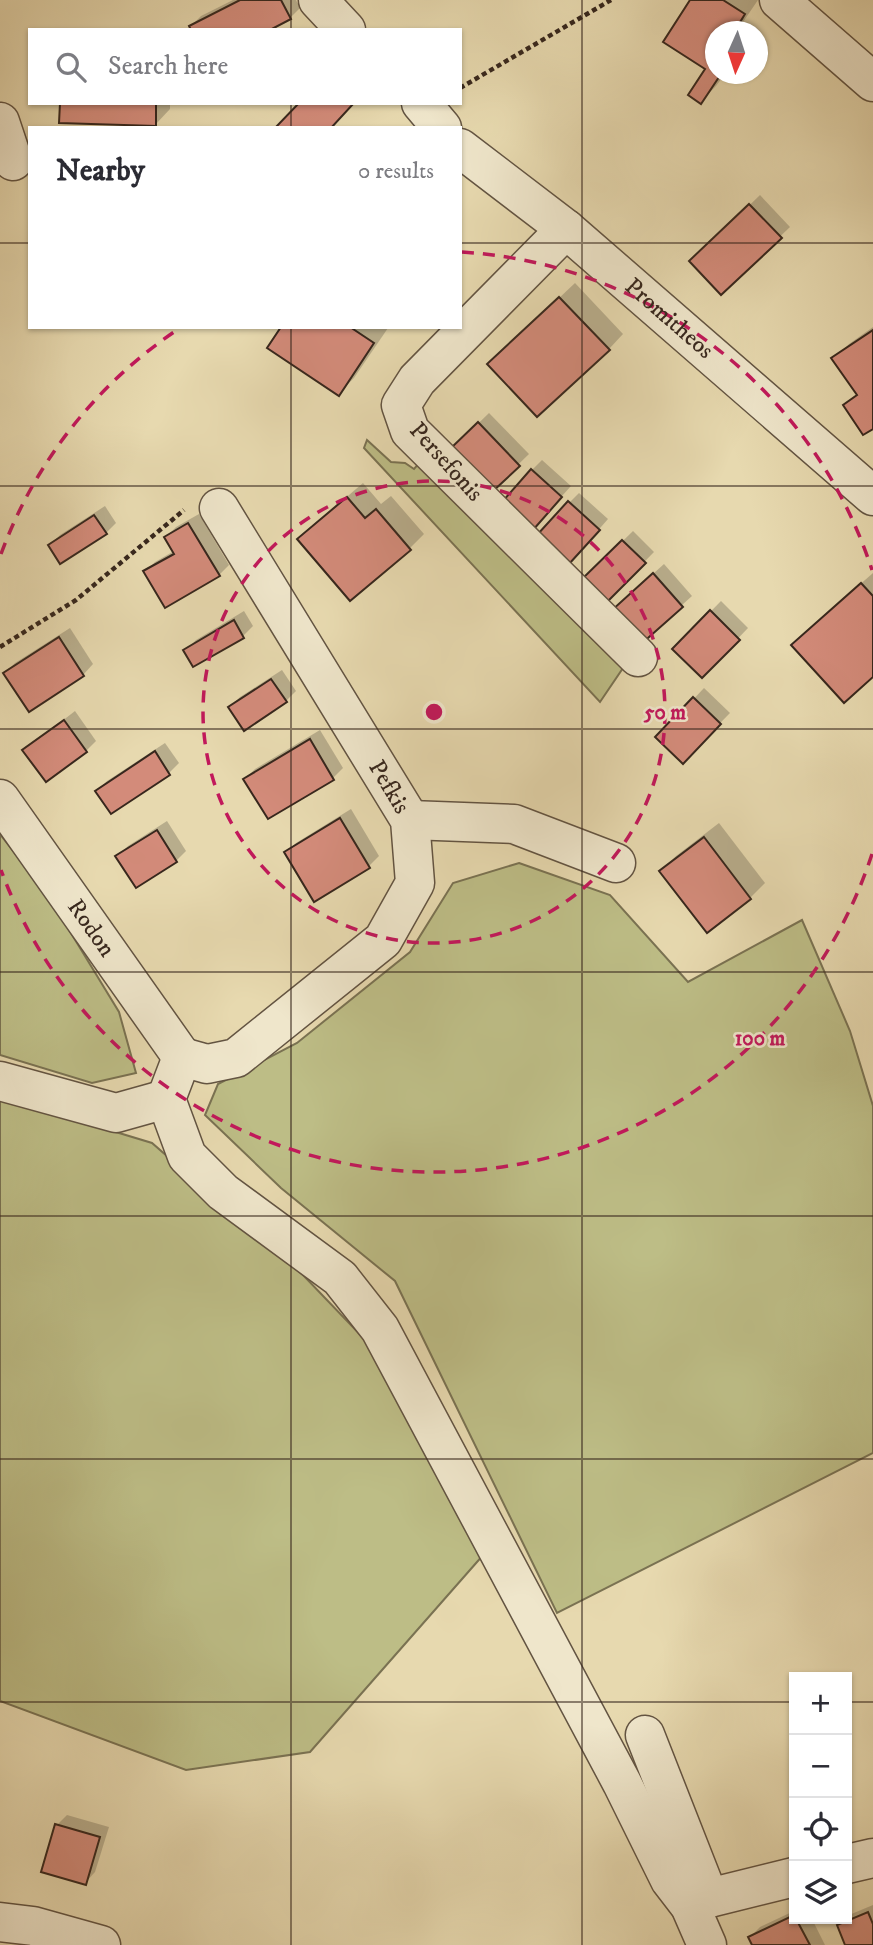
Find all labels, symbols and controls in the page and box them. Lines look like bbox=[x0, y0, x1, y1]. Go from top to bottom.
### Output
north arrow bbox=[705, 21, 768, 84]
search box bbox=[28, 28, 462, 105]
icon: search bbox=[52, 48, 90, 86]
text: Search here bbox=[108, 50, 228, 83]
text: Nearby bbox=[56, 153, 145, 190]
text: 0 results bbox=[358, 157, 434, 186]
street label: Promitheos bbox=[618, 272, 720, 366]
street label: Persefonis bbox=[403, 416, 489, 508]
centre of rings bbox=[422, 700, 446, 724]
text: 50 m bbox=[643, 700, 686, 726]
street label: Pefkis bbox=[361, 755, 417, 819]
street label: Rodon bbox=[60, 893, 122, 963]
text: 100 m bbox=[735, 1026, 785, 1052]
map controls bbox=[789, 1672, 852, 1924]
button: + bbox=[789, 1672, 852, 1735]
button: − bbox=[789, 1735, 852, 1798]
button: locate bbox=[789, 1798, 852, 1861]
button: layers bbox=[789, 1861, 852, 1924]

